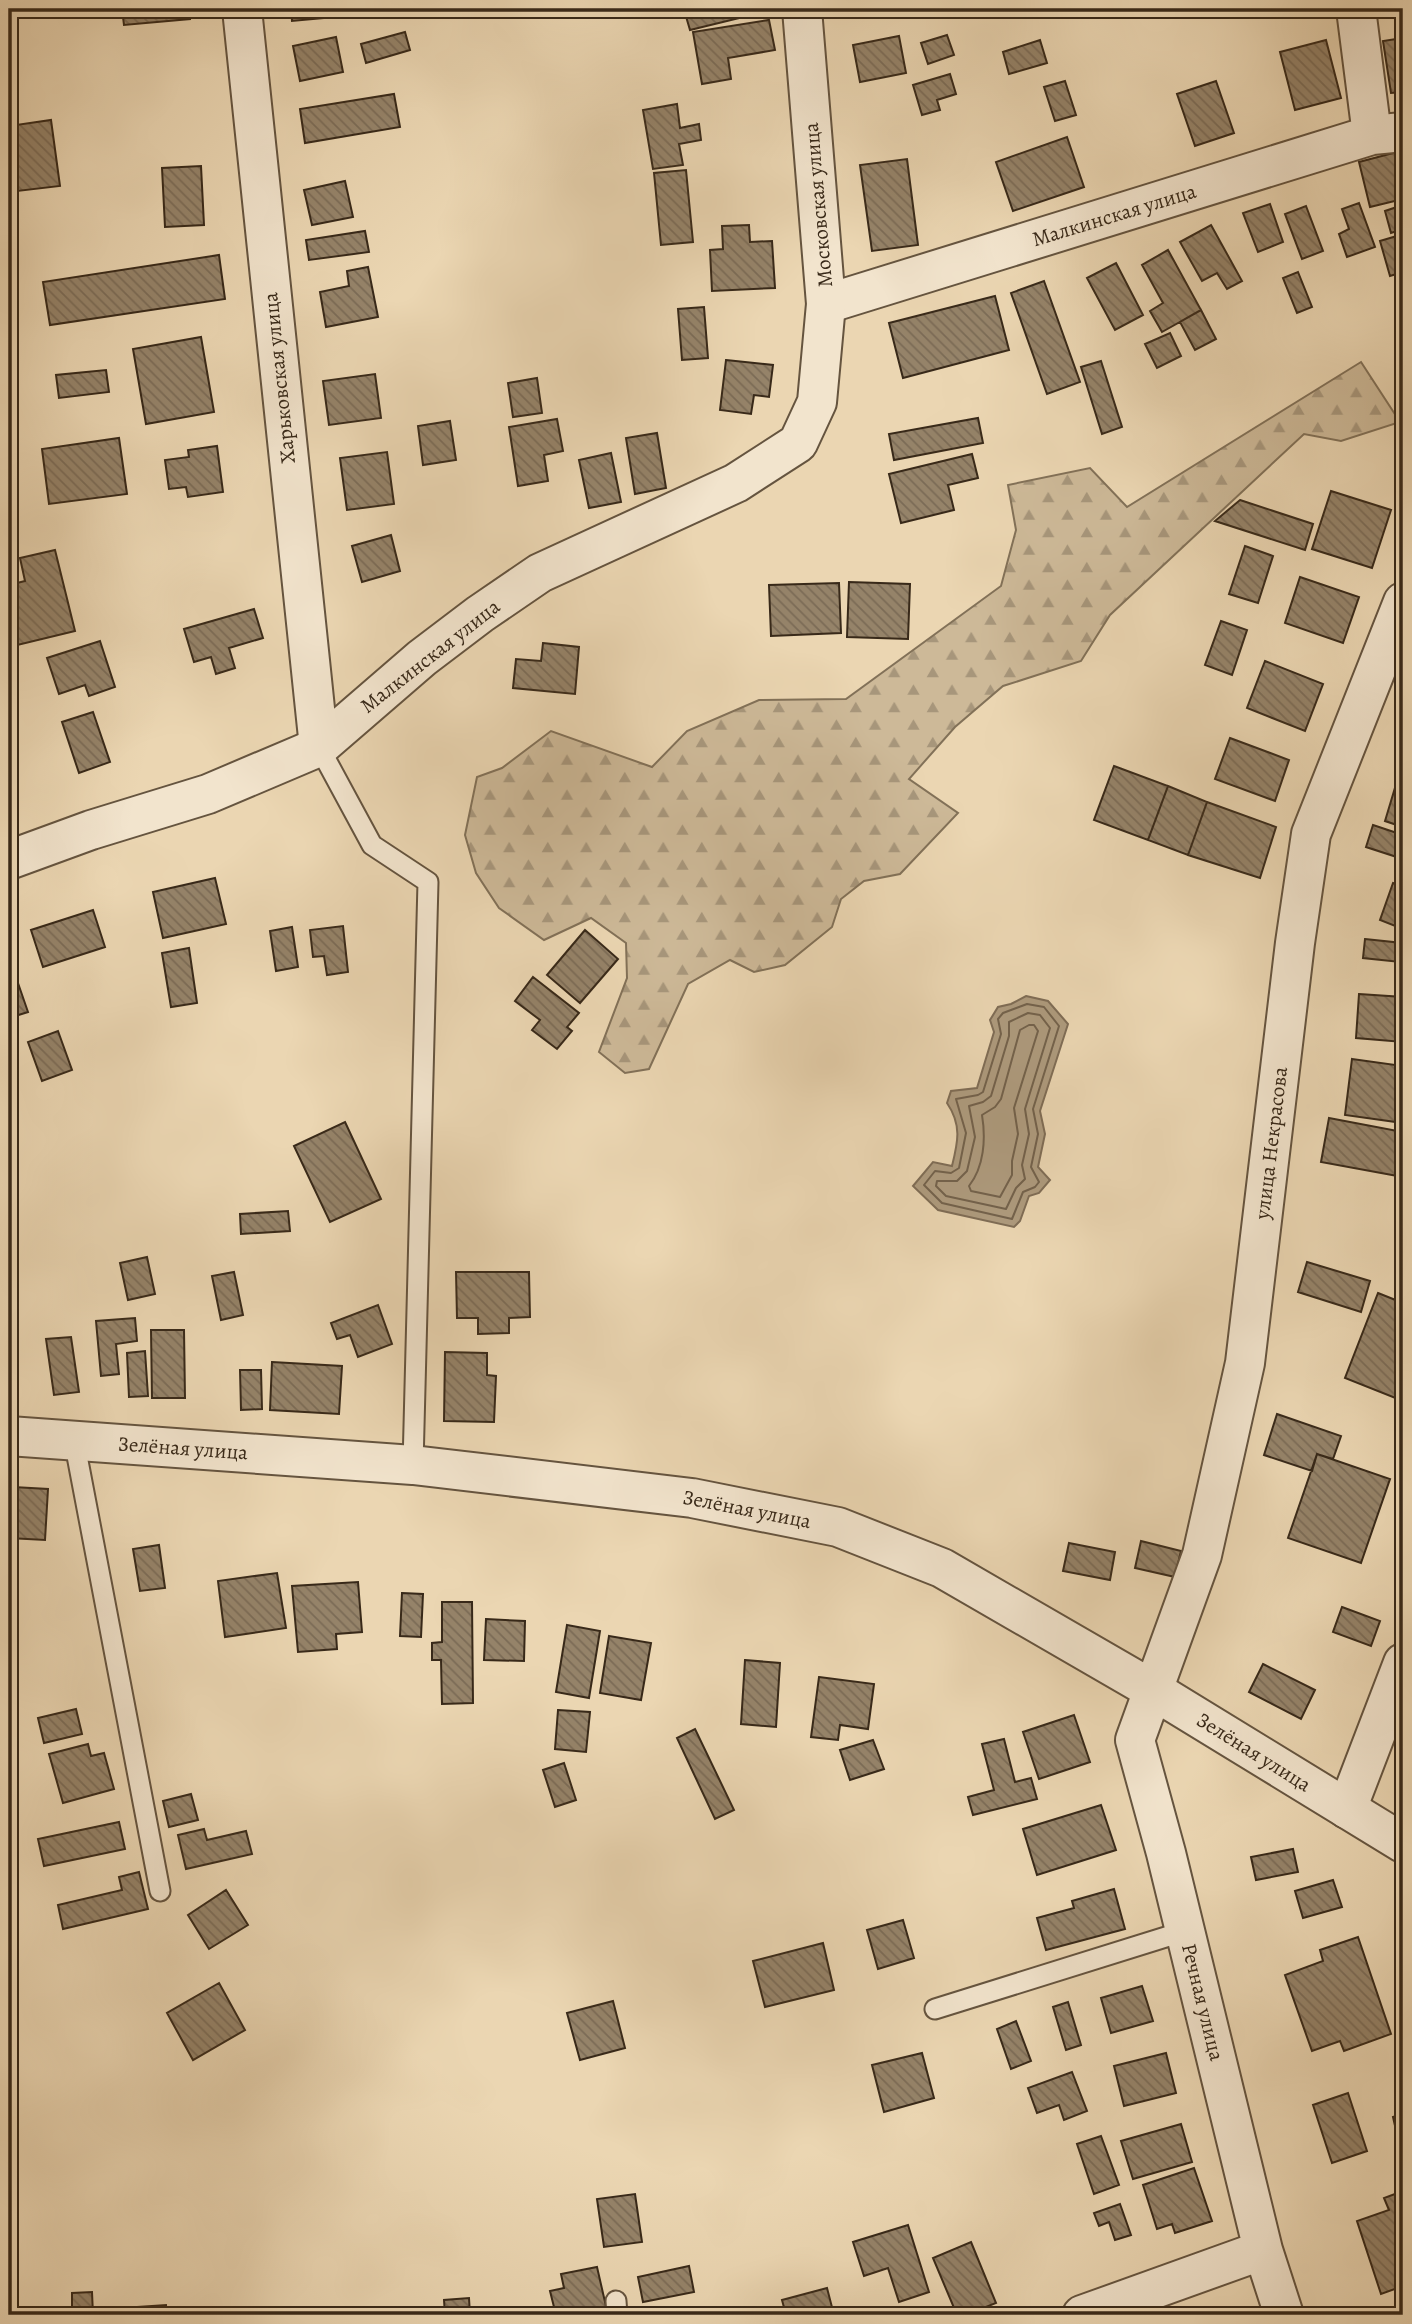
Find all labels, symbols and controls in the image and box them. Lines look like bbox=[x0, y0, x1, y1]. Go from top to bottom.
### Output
street label: Московская улица bbox=[797, 121, 839, 289]
street label: Малкинская улица bbox=[1028, 177, 1200, 253]
street label: Харьковская улица bbox=[256, 291, 302, 465]
street label: Малкинская улица bbox=[354, 592, 506, 719]
street label: улица Некрасова bbox=[1248, 1065, 1294, 1222]
street label: Зелёная улица bbox=[117, 1429, 249, 1467]
street label: Зелёная улица bbox=[680, 1483, 814, 1535]
street label: Зелёная улица bbox=[1191, 1706, 1317, 1799]
street label: Речная улица bbox=[1175, 1940, 1231, 2064]

